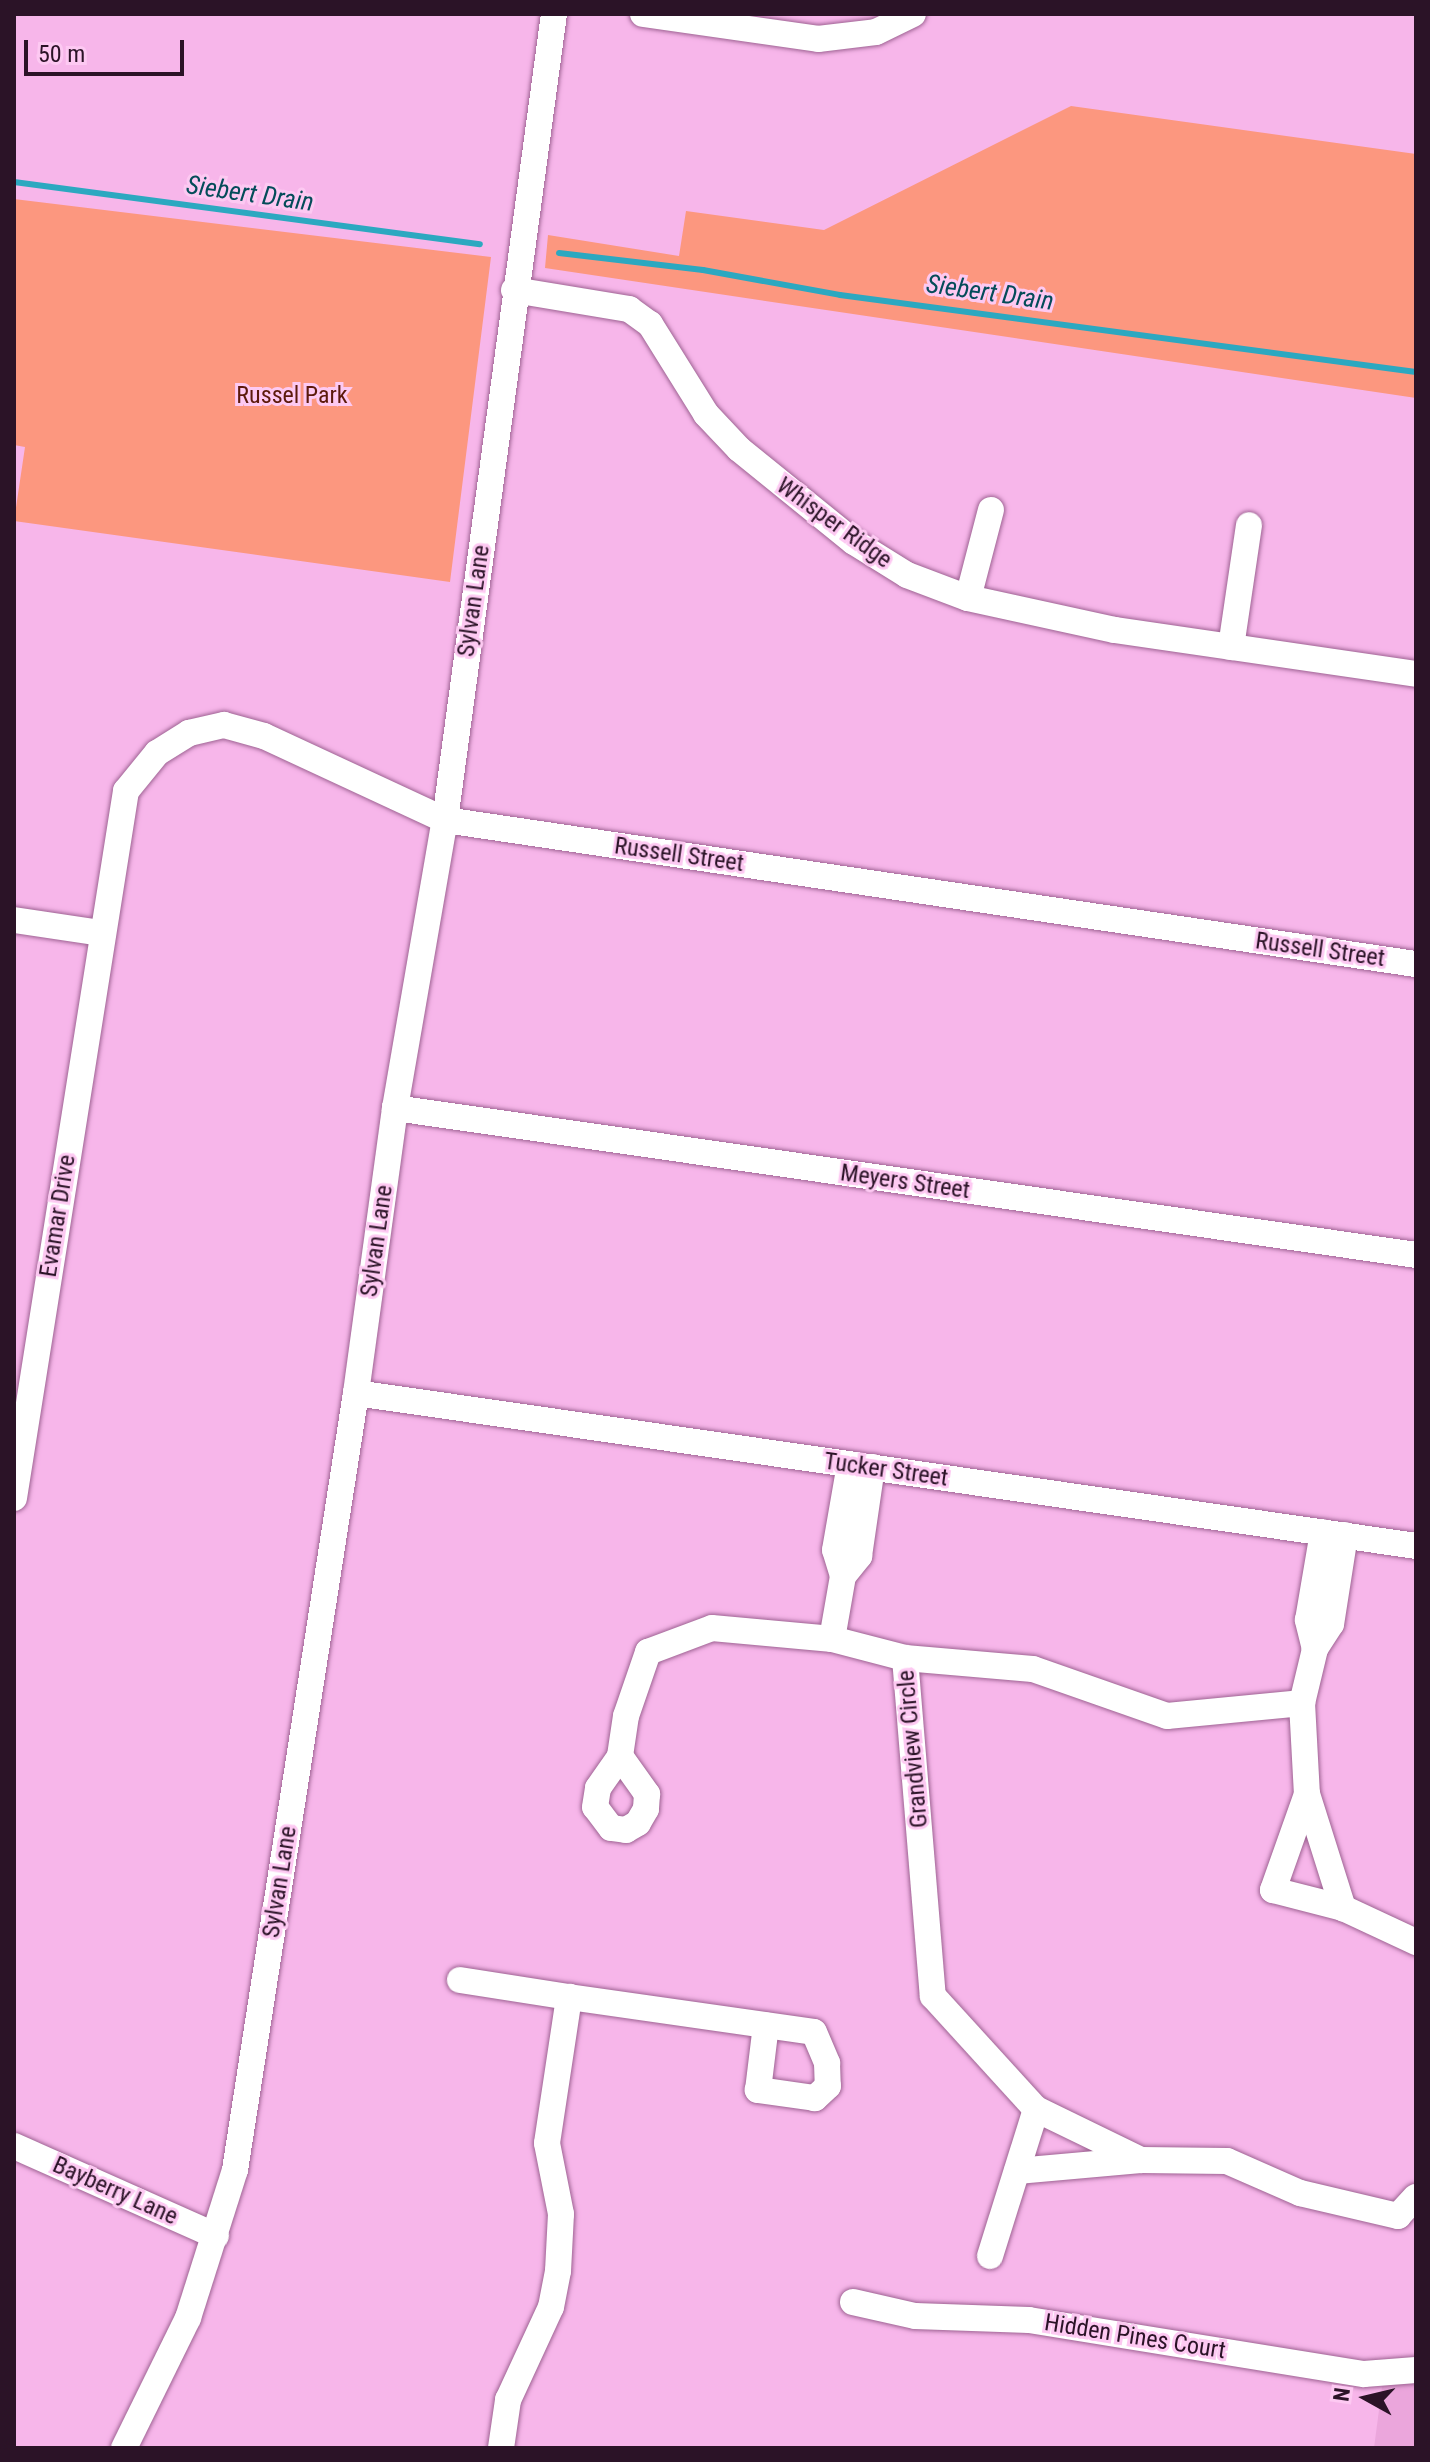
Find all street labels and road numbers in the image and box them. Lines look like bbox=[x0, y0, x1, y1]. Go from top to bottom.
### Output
street label: Whisper Ridge bbox=[771, 472, 897, 574]
street label: Sylvan Lane bbox=[452, 543, 496, 659]
street label: Russell Street bbox=[613, 832, 745, 878]
street label: Russell Street bbox=[1254, 927, 1386, 973]
street label: Evamar Drive bbox=[34, 1153, 82, 1279]
street label: Meyers Street bbox=[838, 1159, 972, 1205]
street label: Sylvan Lane bbox=[355, 1183, 399, 1299]
street label: Tucker Street bbox=[822, 1447, 950, 1493]
street label: Grandview Circle bbox=[892, 1669, 934, 1829]
street label: Sylvan Lane bbox=[257, 1824, 303, 1940]
street label: Bayberry Lane bbox=[48, 2151, 182, 2231]
street label: Hidden Pines Court bbox=[1042, 2308, 1228, 2366]

